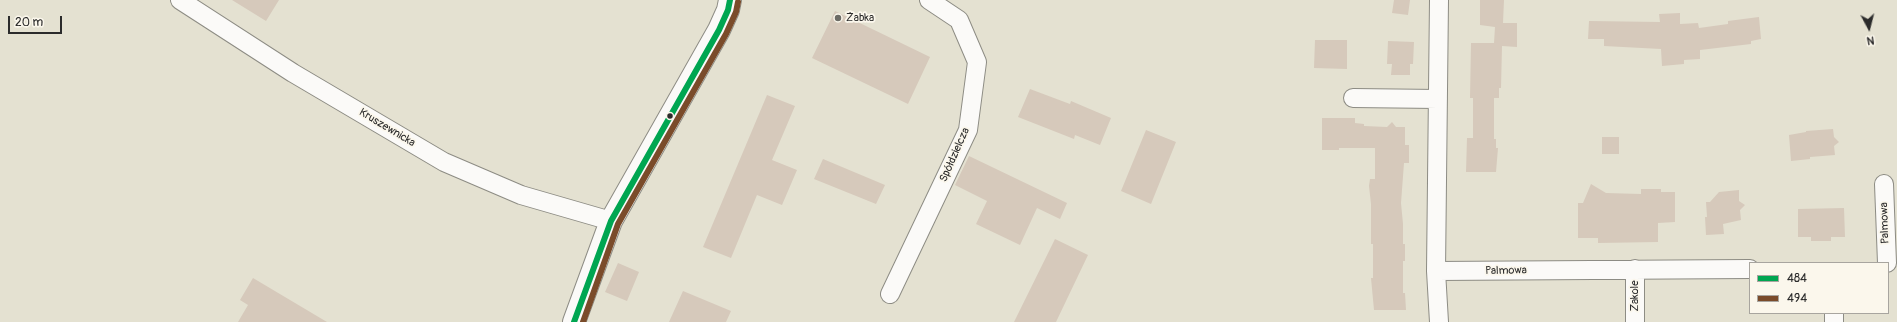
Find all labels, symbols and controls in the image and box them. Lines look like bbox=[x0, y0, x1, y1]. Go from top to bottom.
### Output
scale bar bbox=[10, 8, 64, 34]
north arrow bbox=[1849, 8, 1889, 48]
place label: Żabka bbox=[846, 11, 874, 25]
marker: Żabka bbox=[833, 13, 843, 23]
text: 20 m bbox=[15, 15, 43, 30]
text: N bbox=[1866, 34, 1875, 47]
street label: Kruszewnicka bbox=[357, 106, 417, 150]
unlabelled marker bbox=[665, 111, 675, 121]
street label: Spółdzielcza bbox=[937, 126, 973, 184]
street label: Palmowa bbox=[1878, 202, 1892, 244]
legend bbox=[1749, 262, 1889, 314]
street label: Palmowa bbox=[1485, 264, 1527, 278]
text: 484 bbox=[1787, 271, 1807, 286]
street label: Zakole bbox=[1628, 280, 1642, 312]
text: 494 bbox=[1787, 291, 1807, 306]

